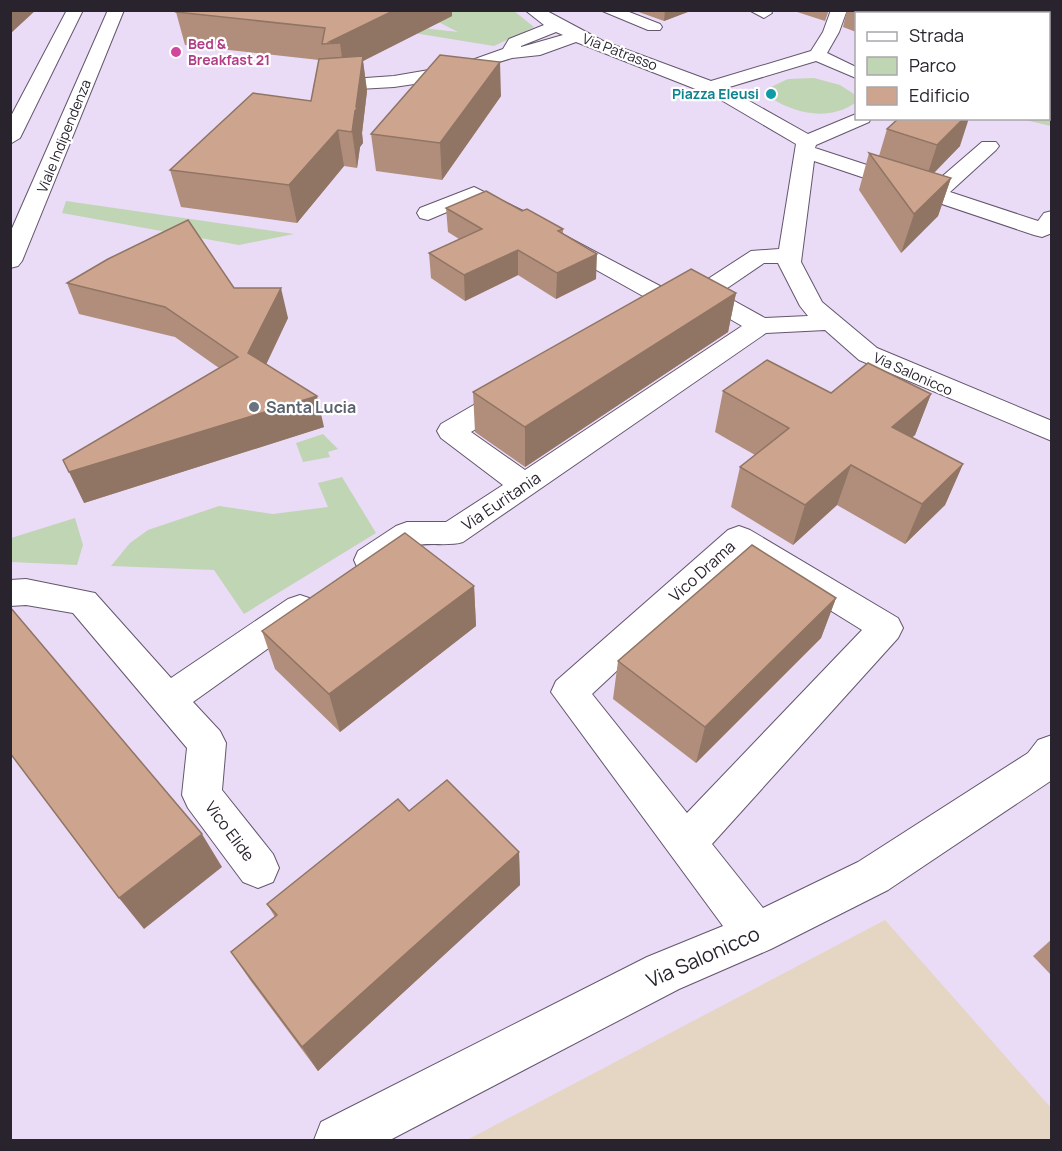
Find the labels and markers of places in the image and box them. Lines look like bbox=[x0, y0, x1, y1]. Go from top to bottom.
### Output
place label: Bed & Breakfast 21 bbox=[188, 34, 270, 69]
marker: Bed & Breakfast 21 bbox=[169, 45, 183, 59]
place label: Piazza Eleusi bbox=[672, 84, 759, 103]
marker: Piazza Eleusi bbox=[764, 87, 778, 101]
place label: Santa Lucia bbox=[266, 396, 356, 418]
marker: Santa Lucia bbox=[247, 400, 261, 414]

